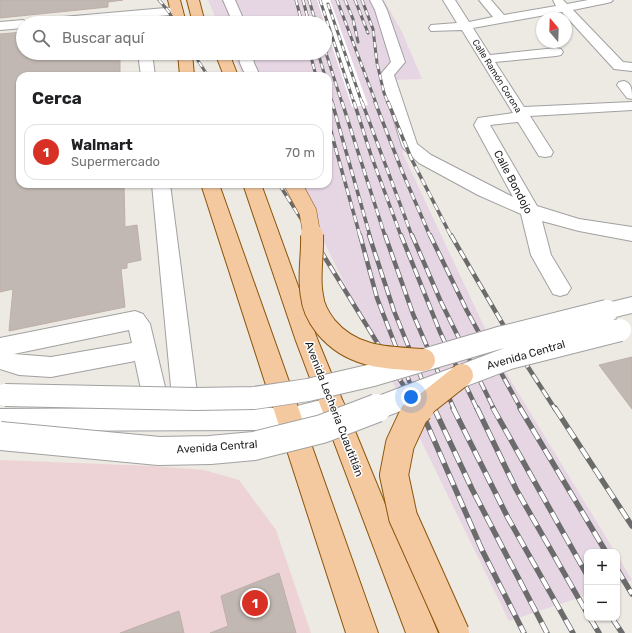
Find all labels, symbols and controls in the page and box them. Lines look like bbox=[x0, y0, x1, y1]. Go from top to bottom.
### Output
north arrow bbox=[536, 12, 572, 48]
search box bbox=[16, 16, 332, 60]
icon: search bbox=[30, 27, 52, 49]
text: Buscar aquí bbox=[62, 29, 144, 47]
street label: Calle Ramón Corona bbox=[470, 38, 524, 114]
text: Cerca bbox=[32, 88, 82, 108]
text: Walmart bbox=[71, 136, 133, 154]
text: 1 bbox=[43, 145, 49, 160]
text: 70 m bbox=[285, 145, 315, 160]
street label: Calle Bondojo bbox=[491, 148, 535, 216]
text: Supermercado bbox=[71, 154, 160, 169]
street label: Avenida Central bbox=[485, 338, 567, 372]
street label: Avenida Lecheria Cuautitlán bbox=[302, 340, 366, 478]
your location bbox=[401, 387, 421, 407]
street label: Avenida Central bbox=[176, 438, 258, 456]
map controls bbox=[584, 549, 620, 621]
button: + bbox=[584, 549, 620, 585]
button: − bbox=[584, 585, 620, 621]
pin: 1 bbox=[242, 588, 268, 618]

